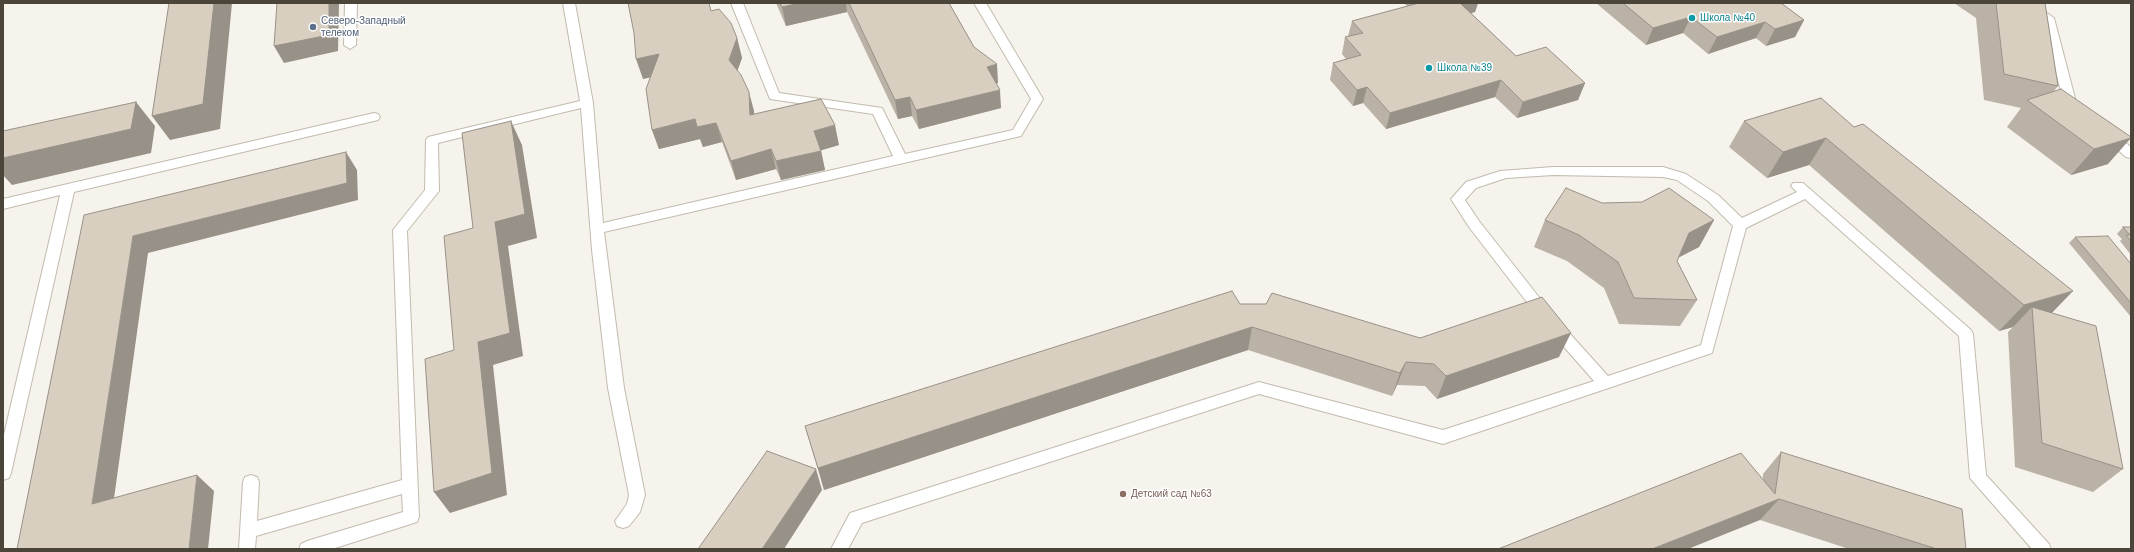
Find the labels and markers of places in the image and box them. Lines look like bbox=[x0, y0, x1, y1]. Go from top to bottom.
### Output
place label: Школа №40 bbox=[1700, 12, 1755, 24]
marker: Школа №40 bbox=[1687, 13, 1697, 23]
place label: Северо-Западный телеком bbox=[321, 15, 406, 38]
marker: Северо-Западный телеком bbox=[308, 22, 318, 32]
place label: Школа №39 bbox=[1437, 62, 1492, 74]
marker: Школа №39 bbox=[1424, 63, 1434, 73]
place label: Детский сад №63 bbox=[1131, 488, 1212, 500]
marker: Детский сад №63 bbox=[1118, 489, 1128, 499]

